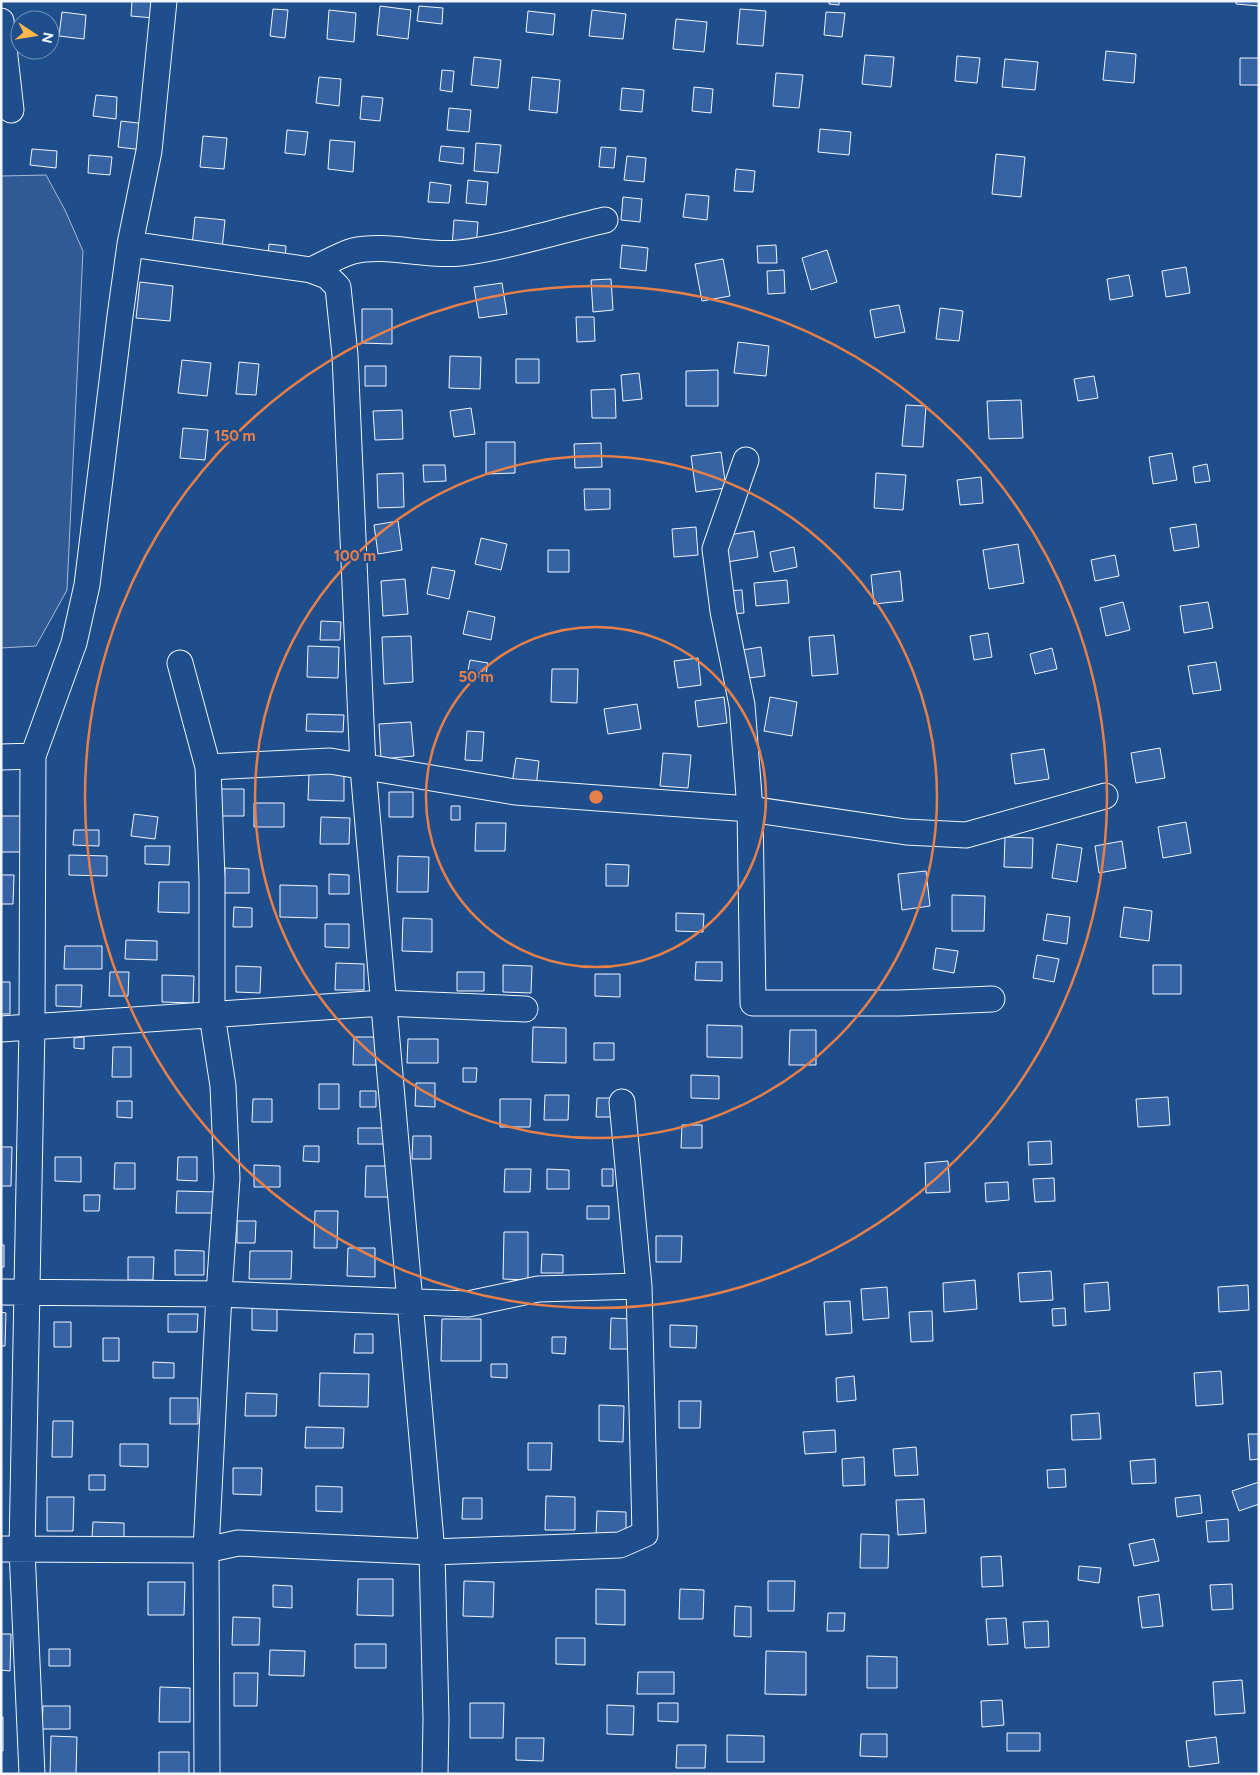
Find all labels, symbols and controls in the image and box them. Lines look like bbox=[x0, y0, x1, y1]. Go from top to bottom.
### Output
north arrow bbox=[10, 10, 60, 60]
text: N bbox=[38, 31, 57, 45]
text: 150 m bbox=[214, 427, 256, 445]
text: 100 m bbox=[334, 547, 376, 565]
text: 50 m bbox=[458, 668, 494, 686]
centre of rings bbox=[587, 788, 605, 806]

